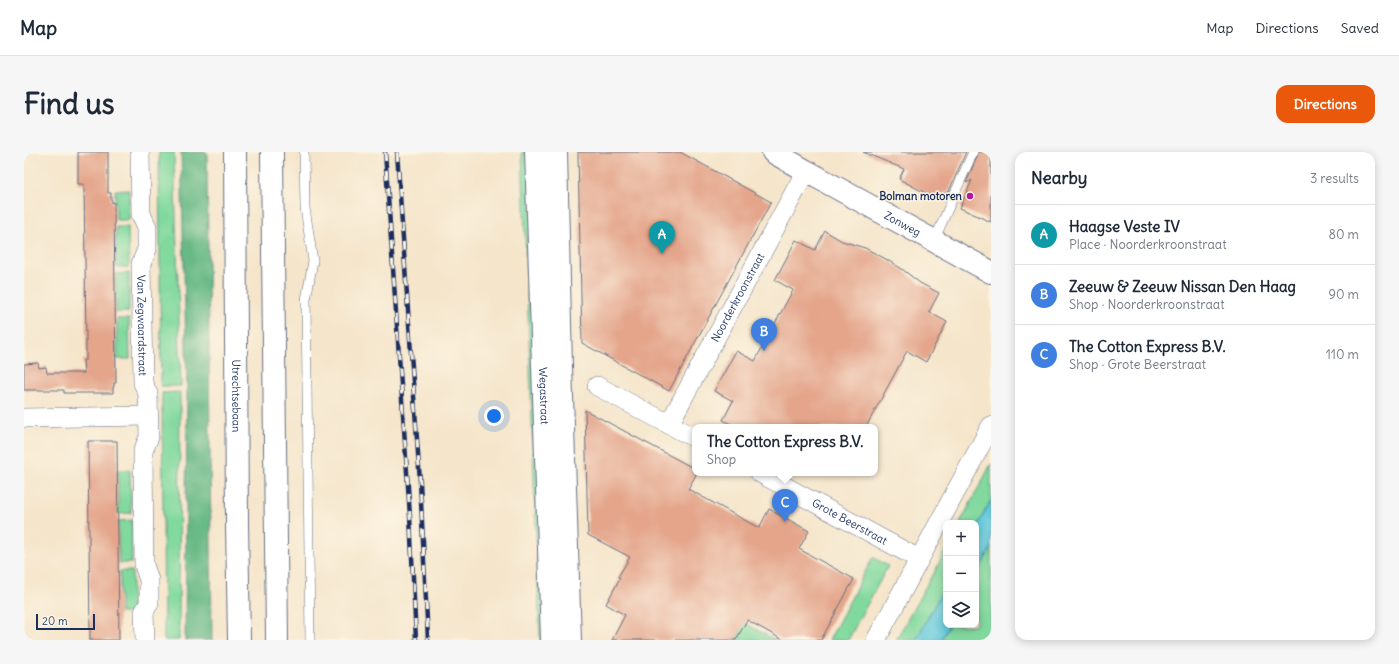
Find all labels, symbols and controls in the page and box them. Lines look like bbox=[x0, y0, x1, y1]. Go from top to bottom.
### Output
text: Map bbox=[20, 16, 57, 40]
text: Map bbox=[1206, 19, 1233, 37]
text: Directions bbox=[1255, 19, 1319, 37]
text: Saved bbox=[1341, 19, 1379, 37]
button: Directions bbox=[1276, 85, 1375, 123]
text: Find us bbox=[24, 86, 115, 122]
text: Nearby bbox=[1031, 167, 1087, 189]
text: 3 results bbox=[1310, 170, 1359, 187]
place label: Bolman motoren bbox=[879, 189, 963, 203]
marker: Bolman motoren bbox=[965, 191, 975, 201]
street label: Zonweg bbox=[882, 208, 923, 239]
text: Haagse Veste IV bbox=[1069, 217, 1180, 236]
pin: A bbox=[649, 221, 675, 254]
text: A bbox=[1040, 226, 1048, 243]
text: 80 m bbox=[1328, 226, 1359, 243]
text: Place · Noorderkroonstraat bbox=[1069, 236, 1227, 253]
street label: Noorderkroonstraat bbox=[708, 250, 767, 344]
street label: Van Zegwaardstraat bbox=[134, 275, 150, 376]
text: Zeeuw & Zeeuw Nissan Den Haag bbox=[1069, 277, 1296, 296]
text: B bbox=[1040, 286, 1048, 303]
text: 90 m bbox=[1328, 286, 1359, 303]
text: Shop · Noorderkroonstraat bbox=[1069, 296, 1225, 313]
pin: B bbox=[751, 318, 777, 351]
text: The Cotton Express B.V. bbox=[1069, 337, 1226, 356]
text: C bbox=[1040, 346, 1048, 363]
text: 110 m bbox=[1326, 346, 1359, 363]
text: Shop · Grote Beerstraat bbox=[1069, 356, 1206, 373]
street label: Utrechtsebaan bbox=[229, 360, 244, 432]
street label: Wegastraat bbox=[536, 367, 552, 425]
your location bbox=[484, 406, 504, 426]
popup bbox=[692, 424, 878, 476]
text: The Cotton Express B.V. bbox=[707, 432, 863, 451]
text: Shop bbox=[707, 451, 736, 468]
pin: C bbox=[772, 489, 798, 522]
street label: Grote Beerstraat bbox=[810, 495, 890, 548]
map controls bbox=[943, 520, 979, 628]
button: + bbox=[943, 520, 979, 556]
button: − bbox=[943, 556, 979, 592]
button: layers bbox=[943, 592, 979, 628]
scale bar bbox=[36, 612, 95, 631]
text: 20 m bbox=[42, 614, 68, 628]

